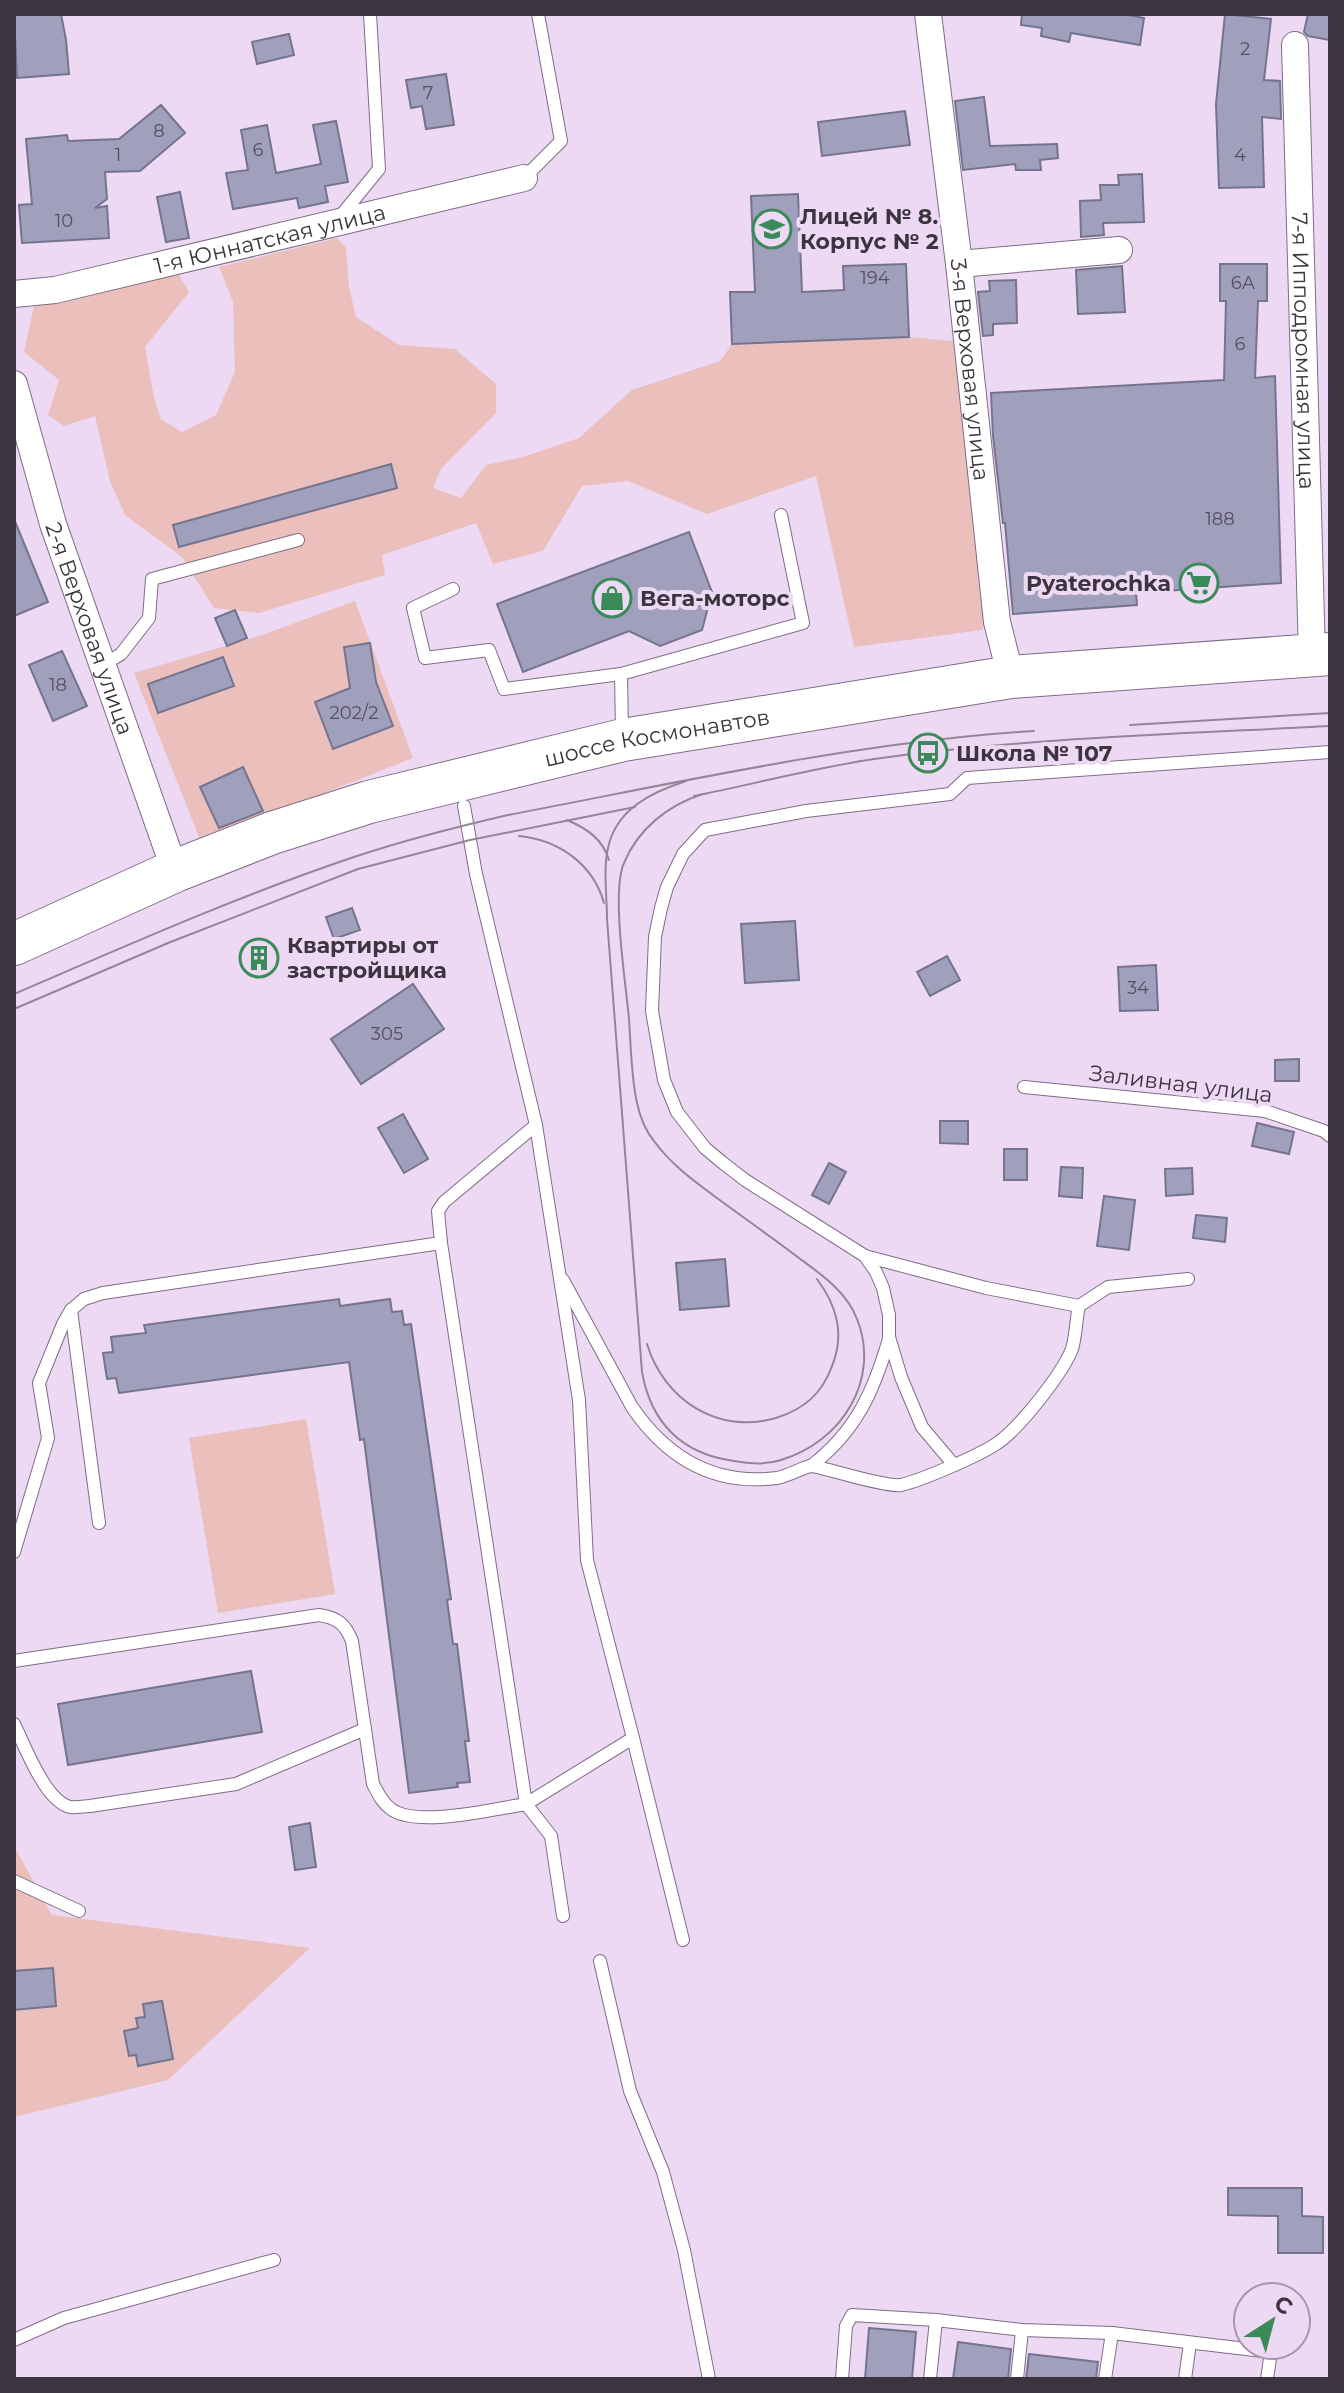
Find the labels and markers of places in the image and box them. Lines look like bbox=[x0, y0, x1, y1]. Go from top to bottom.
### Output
place label: Лицей № 8. Корпус № 2 bbox=[800, 203, 939, 255]
school or university icon: Лицей № 8. Корпус № 2 bbox=[751, 208, 793, 250]
supermarket icon: Pyaterochka bbox=[1178, 562, 1220, 604]
place label: Pyaterochka bbox=[1026, 570, 1171, 597]
shop icon: Вега-моторс bbox=[591, 577, 633, 619]
place label: Вега-моторс bbox=[640, 585, 789, 612]
bus stop icon: Школа № 107 bbox=[907, 732, 949, 774]
place label: Школа № 107 bbox=[956, 740, 1112, 767]
place label: Квартиры от застройщика bbox=[287, 932, 447, 984]
building icon: Квартиры от застройщика bbox=[238, 937, 280, 979]

